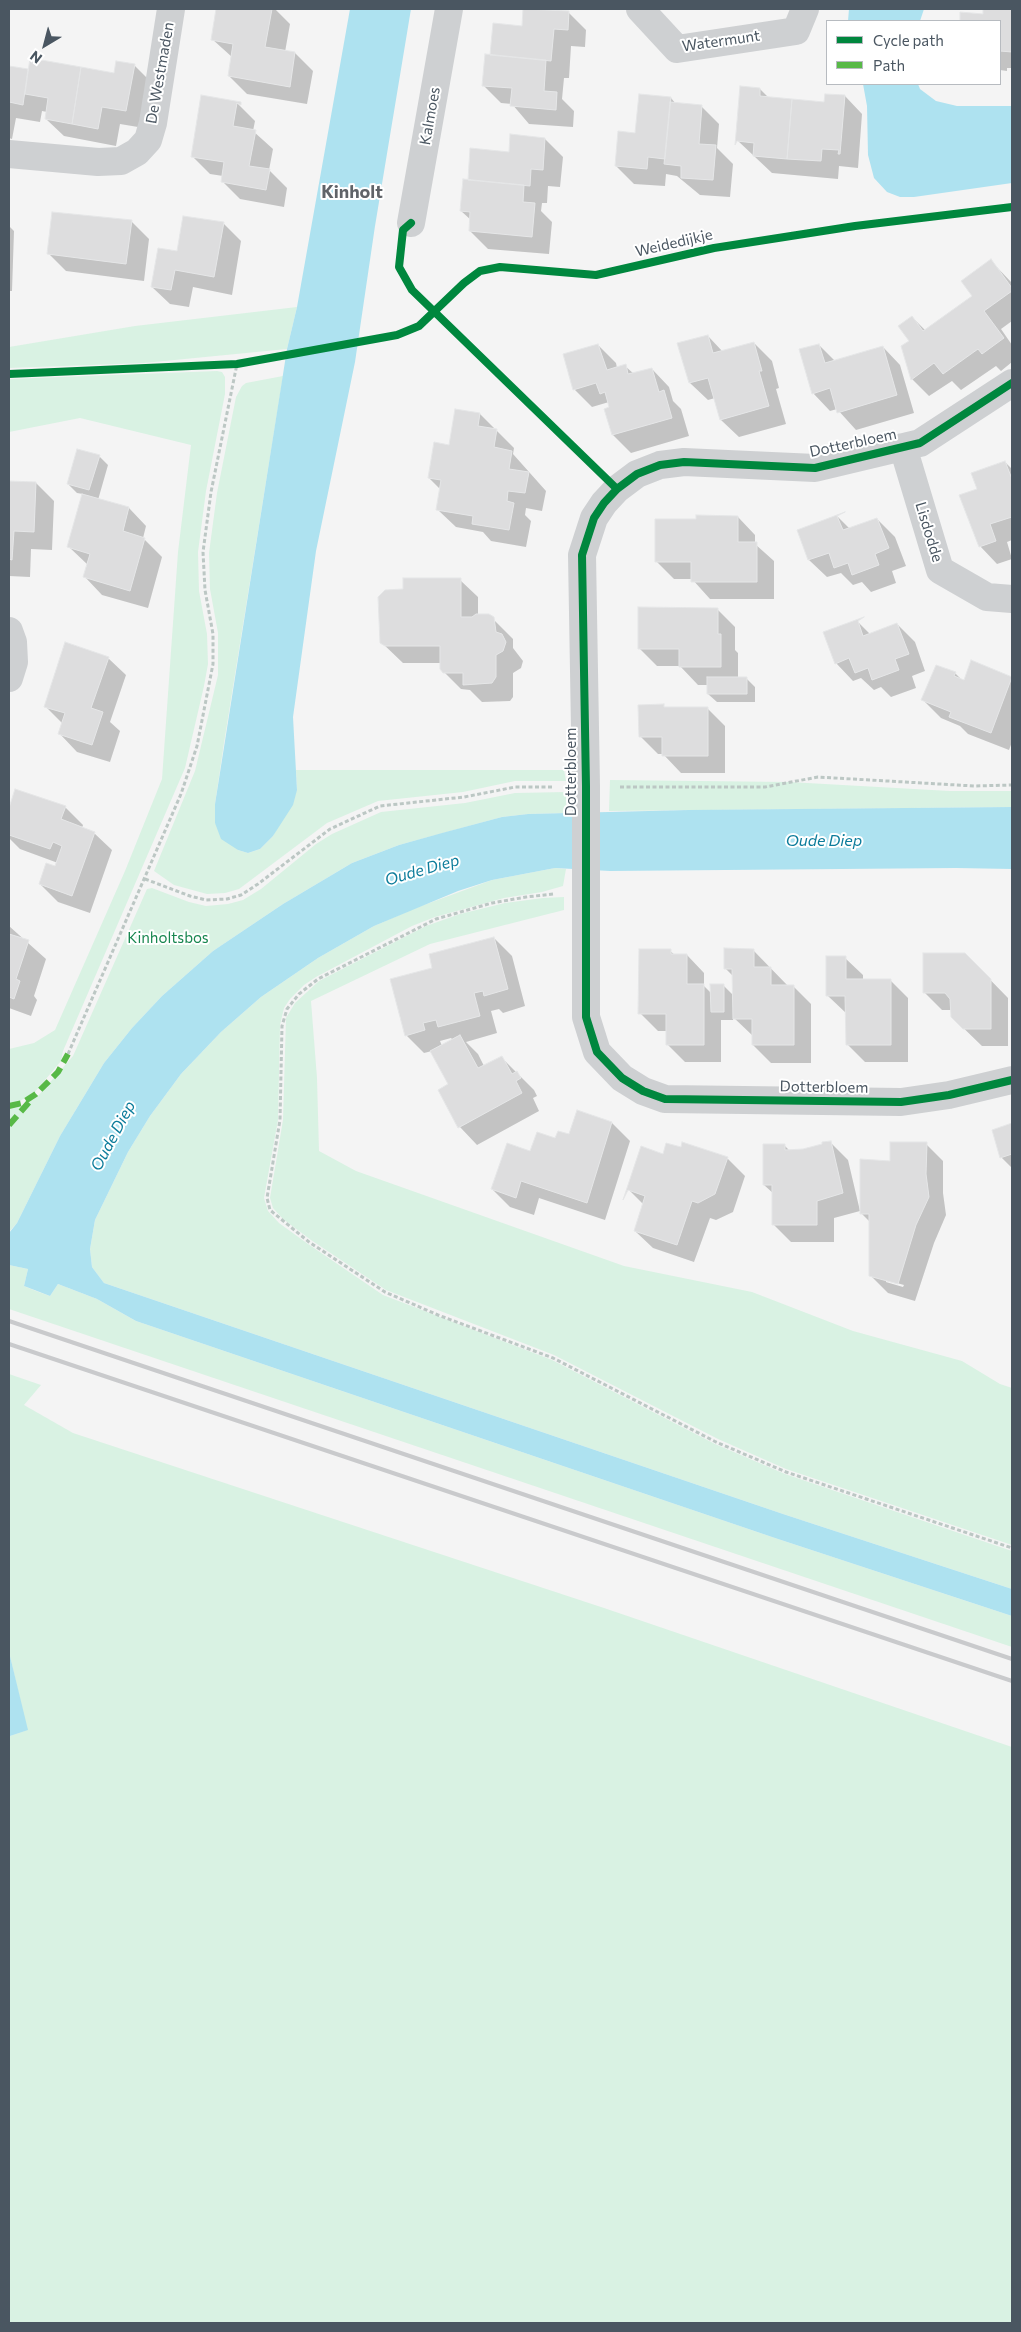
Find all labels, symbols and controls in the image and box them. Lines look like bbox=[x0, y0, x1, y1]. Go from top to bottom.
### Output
north arrow bbox=[20, 20, 70, 70]
legend bbox=[826, 20, 1001, 85]
street label: De Westmaden bbox=[142, 21, 178, 125]
street label: Watermunt bbox=[681, 27, 761, 55]
text: Cycle path bbox=[873, 31, 944, 49]
text: N bbox=[26, 47, 45, 67]
text: Path bbox=[873, 56, 905, 74]
street label: Kalmoes bbox=[416, 86, 444, 146]
district label: Kinholt bbox=[321, 181, 383, 203]
street label: Weidedijkje bbox=[634, 225, 714, 261]
street label: Dotterbloem bbox=[808, 425, 898, 461]
street label: Lisdodde bbox=[911, 500, 947, 564]
street label: Dotterbloem bbox=[562, 728, 580, 816]
water label: Oude Diep bbox=[786, 831, 862, 851]
water label: Oude Diep bbox=[383, 850, 461, 890]
park label: Kinholtsbos bbox=[127, 929, 209, 947]
street label: Dotterbloem bbox=[780, 1077, 868, 1097]
water label: Oude Diep bbox=[87, 1098, 139, 1174]

